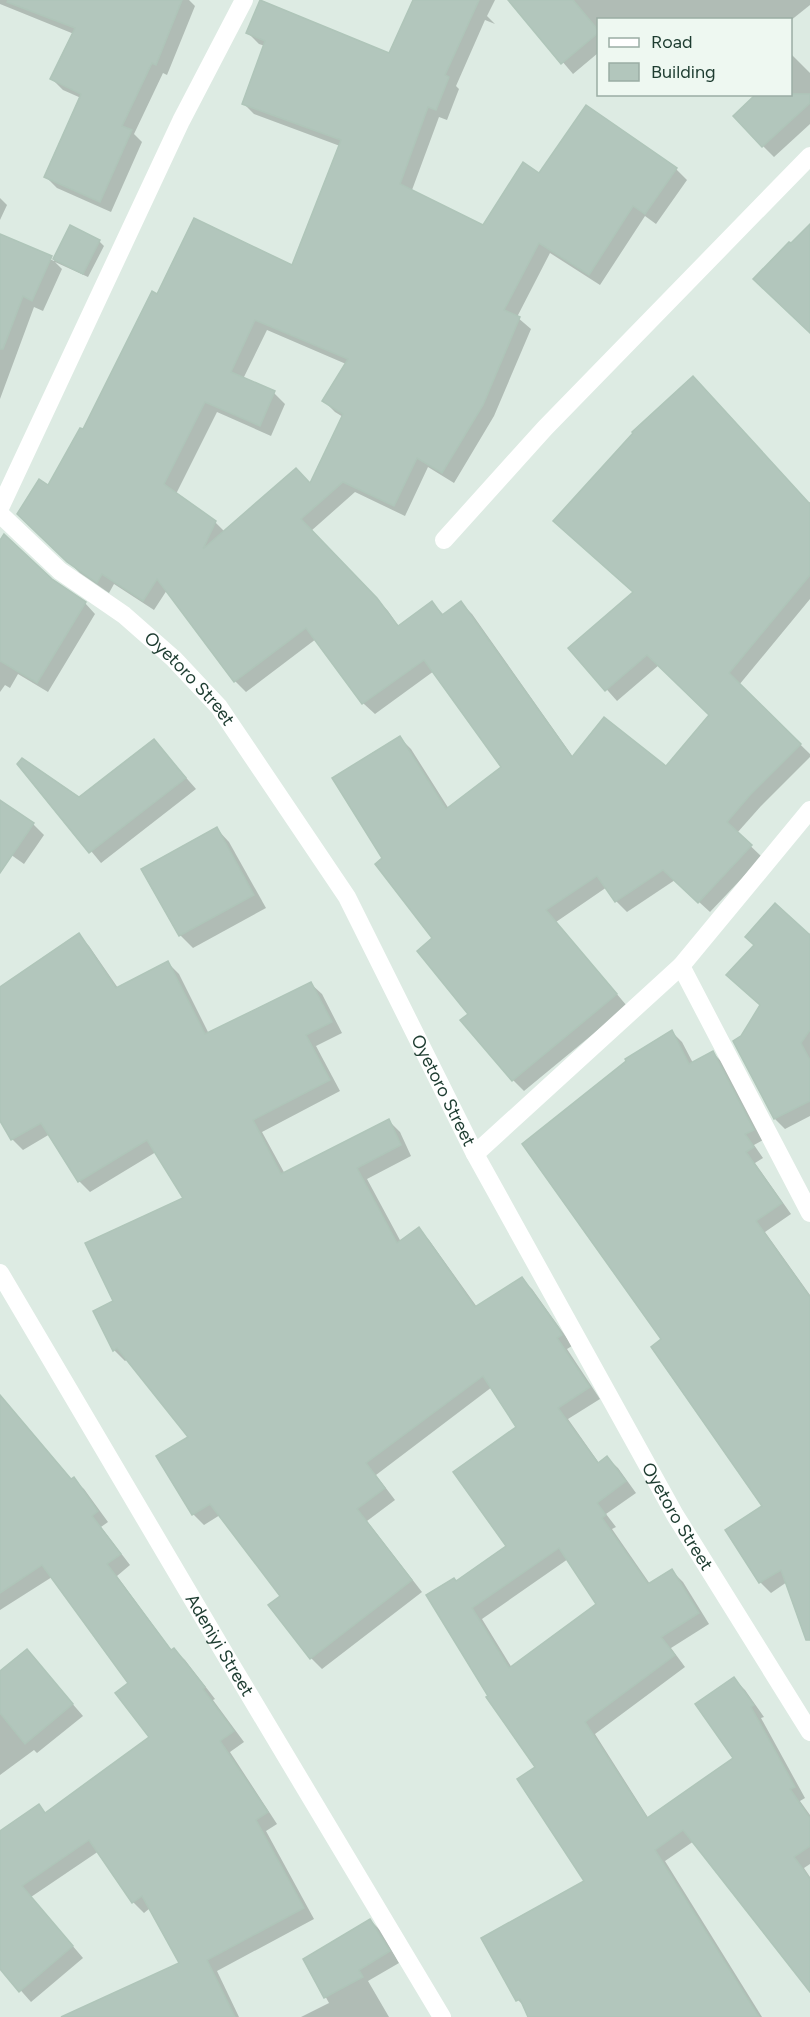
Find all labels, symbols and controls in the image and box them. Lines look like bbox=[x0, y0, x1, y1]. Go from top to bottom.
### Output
legend bbox=[597, 18, 792, 96]
text: Road bbox=[651, 31, 692, 53]
text: Building bbox=[651, 61, 716, 83]
street label: Oyetoro Street bbox=[140, 627, 239, 730]
street label: Oyetoro Street bbox=[406, 1031, 480, 1150]
street label: Oyetoro Street bbox=[637, 1458, 718, 1575]
street label: Adeniyi Street bbox=[181, 1590, 259, 1700]

